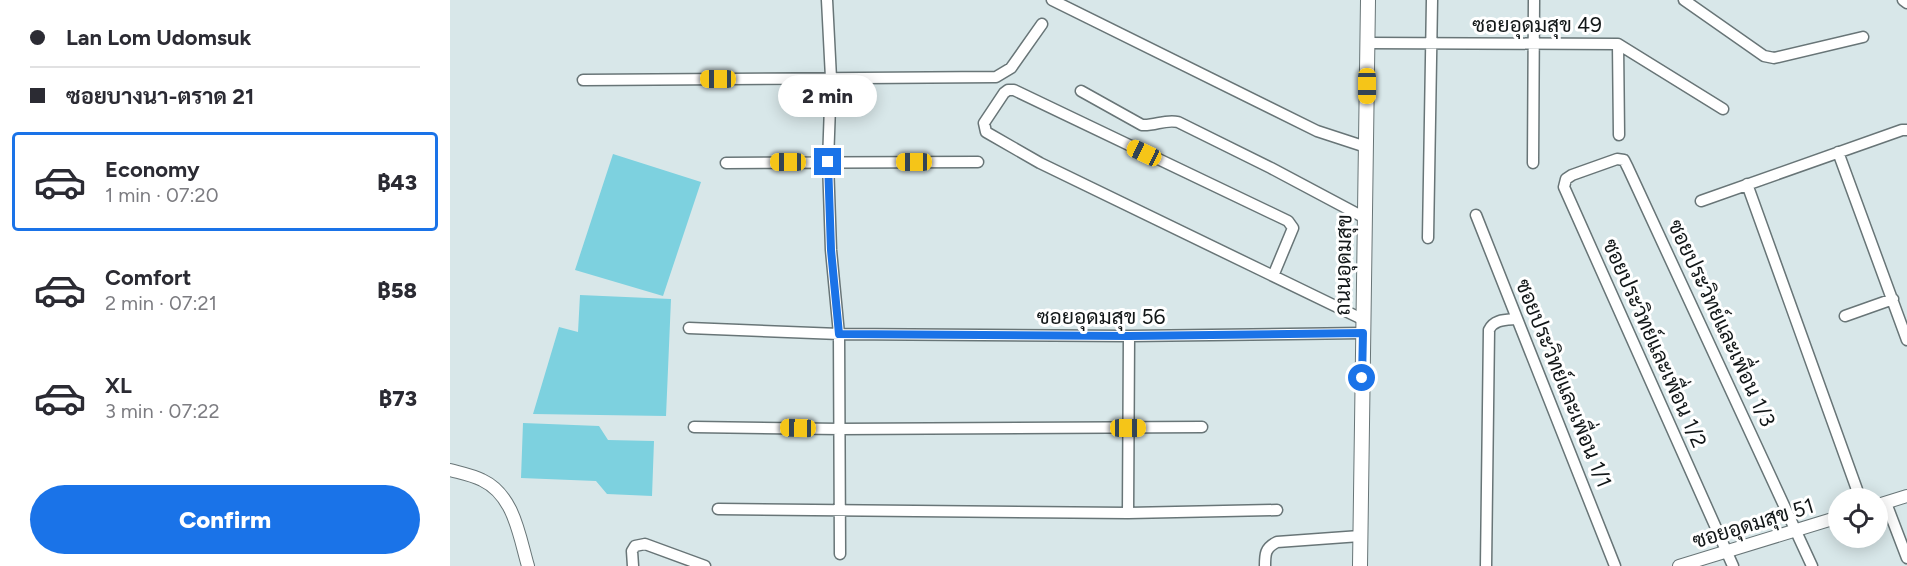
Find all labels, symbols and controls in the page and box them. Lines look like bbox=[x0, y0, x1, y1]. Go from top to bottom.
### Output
street label: ซอยอุดมสุข 49 bbox=[1472, 12, 1602, 39]
text: Lan Lom Udomsuk bbox=[66, 24, 251, 51]
car bbox=[1358, 68, 1376, 104]
car bbox=[700, 70, 736, 88]
callout: 2 min bbox=[778, 75, 878, 117]
text: ซอยบางนา-ตราด 21 bbox=[66, 83, 254, 110]
text: 2 min bbox=[802, 84, 853, 108]
car bbox=[1124, 137, 1164, 169]
route end bbox=[814, 148, 841, 175]
car bbox=[770, 153, 806, 171]
car bbox=[896, 153, 932, 171]
icon: car bbox=[33, 155, 87, 209]
text: Economy bbox=[105, 156, 200, 183]
text: ฿43 bbox=[377, 169, 417, 196]
text: 1 min · 07:20 bbox=[105, 183, 219, 207]
street label: ซอยประวิทย์และเพื่อน 1/3 bbox=[1663, 213, 1787, 430]
street label: ถนนอุดมสุข bbox=[1330, 214, 1358, 316]
street label: ซอยประวิทย์และเพื่อน 1/2 bbox=[1598, 232, 1719, 451]
icon: car bbox=[33, 263, 87, 317]
text: Comfort bbox=[105, 264, 191, 291]
street label: ซอยประวิทย์และเพื่อน 1/1 bbox=[1511, 273, 1624, 491]
text: ฿58 bbox=[377, 277, 417, 304]
text: 2 min · 07:21 bbox=[105, 291, 217, 315]
street label: ซอยอุดมสุข 56 bbox=[1037, 304, 1165, 331]
route start bbox=[1348, 364, 1375, 391]
icon: car bbox=[33, 371, 87, 425]
text: XL bbox=[105, 372, 132, 399]
text: ฿73 bbox=[379, 385, 417, 412]
text: 3 min · 07:22 bbox=[105, 399, 220, 423]
car bbox=[780, 419, 816, 437]
car bbox=[1110, 419, 1146, 437]
button: Confirm bbox=[30, 485, 420, 554]
map controls bbox=[1828, 488, 1888, 548]
button: locate bbox=[1828, 488, 1888, 548]
street label: ซอยอุดมสุข 51 bbox=[1689, 493, 1817, 555]

